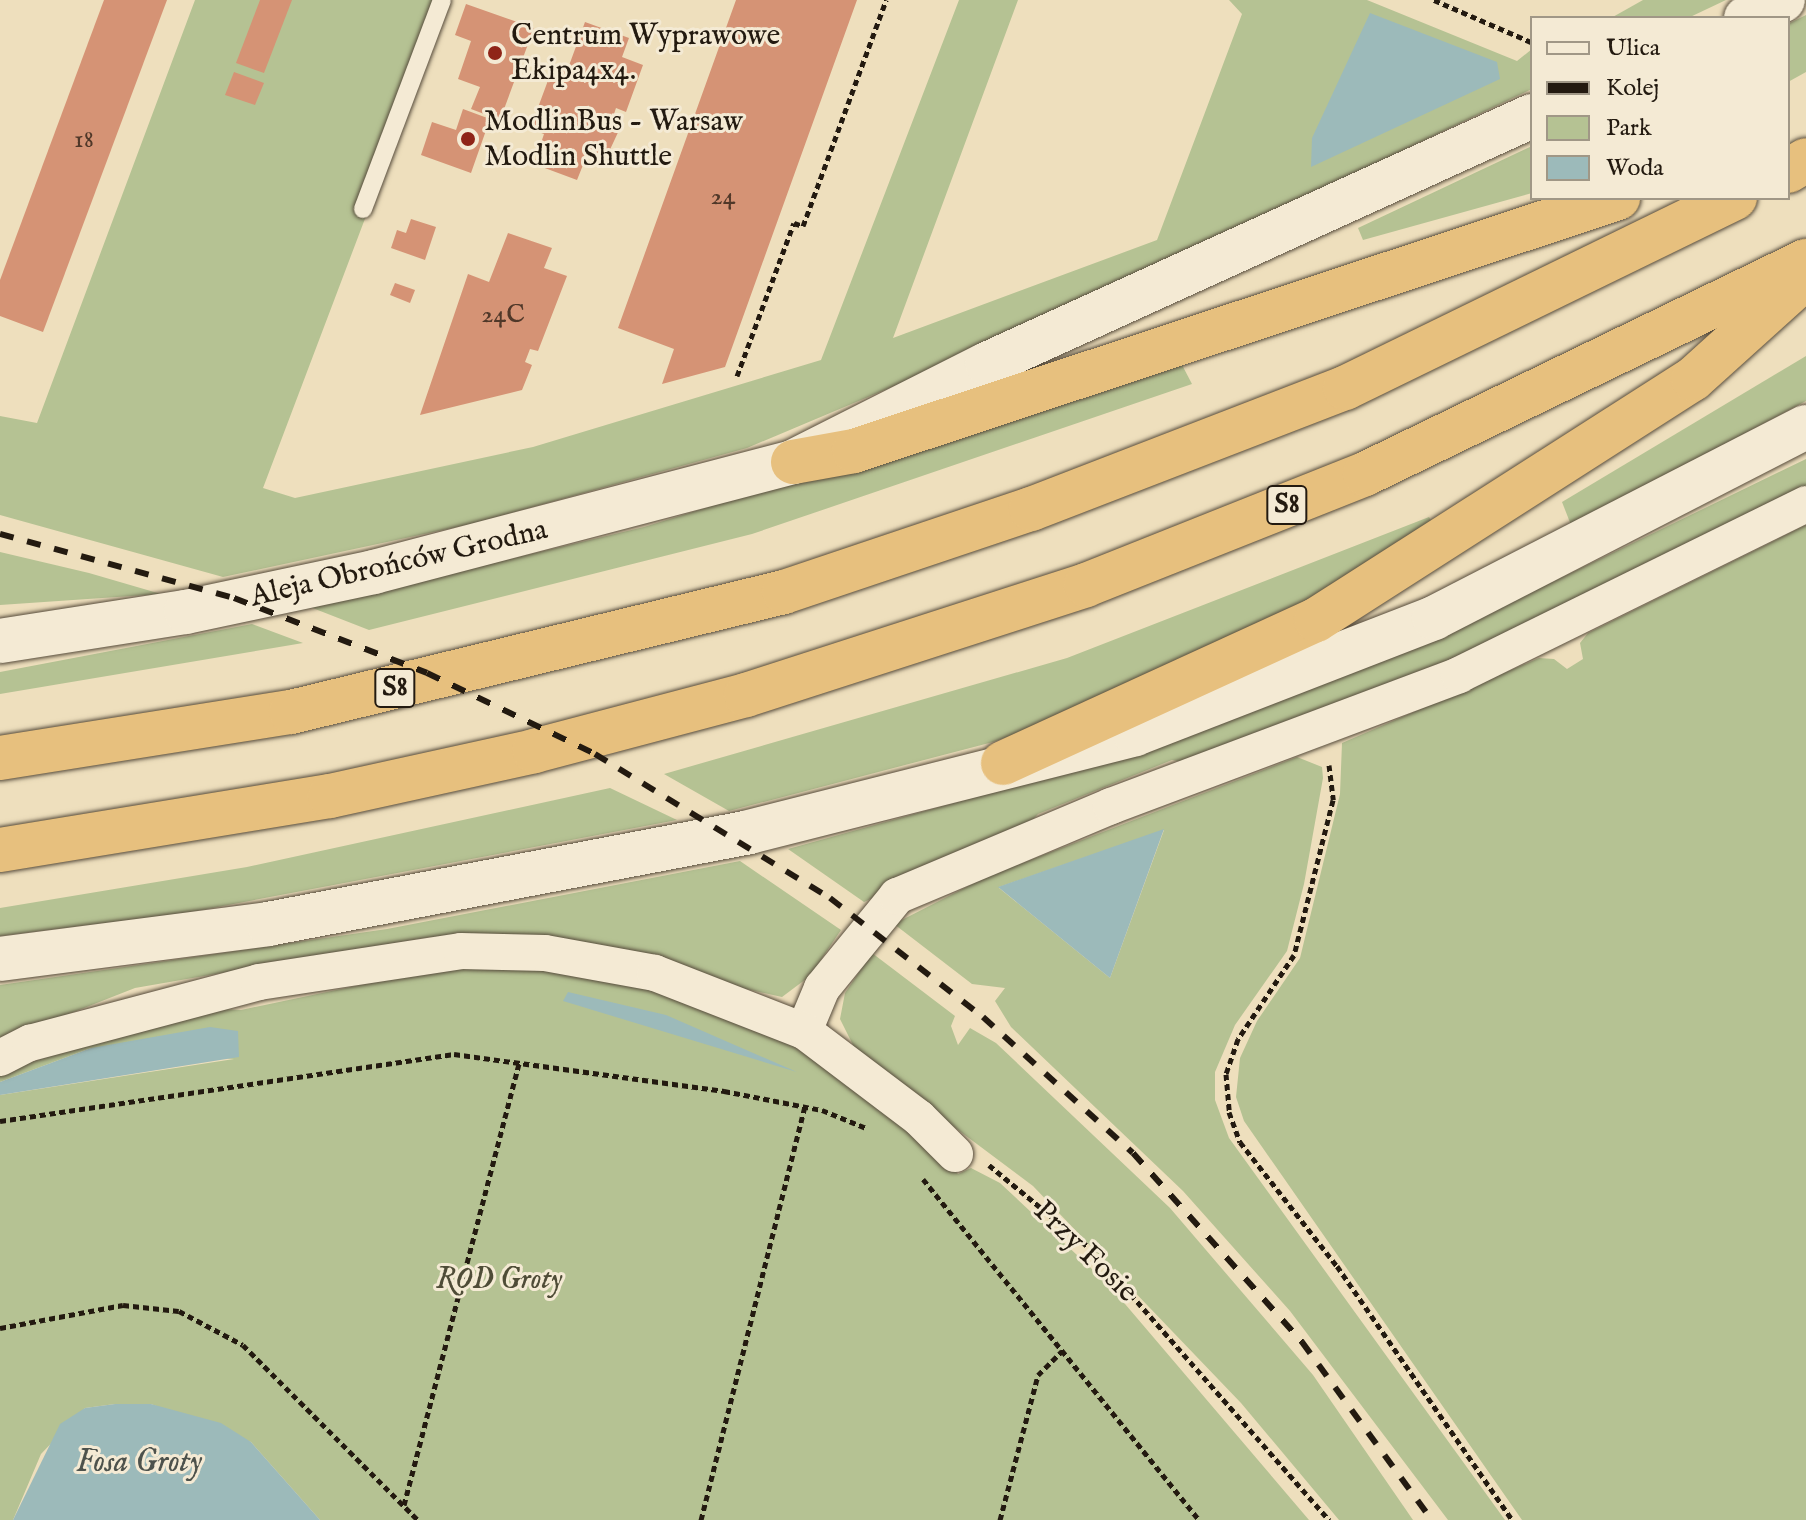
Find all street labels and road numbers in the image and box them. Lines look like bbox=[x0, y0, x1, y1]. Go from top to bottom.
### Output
road number: S8 bbox=[1265, 481, 1309, 529]
street label: Aleja Obrońców Grodna bbox=[247, 512, 551, 616]
road number: S8 bbox=[373, 664, 417, 712]
street label: Przy Fosie bbox=[1025, 1194, 1145, 1310]

